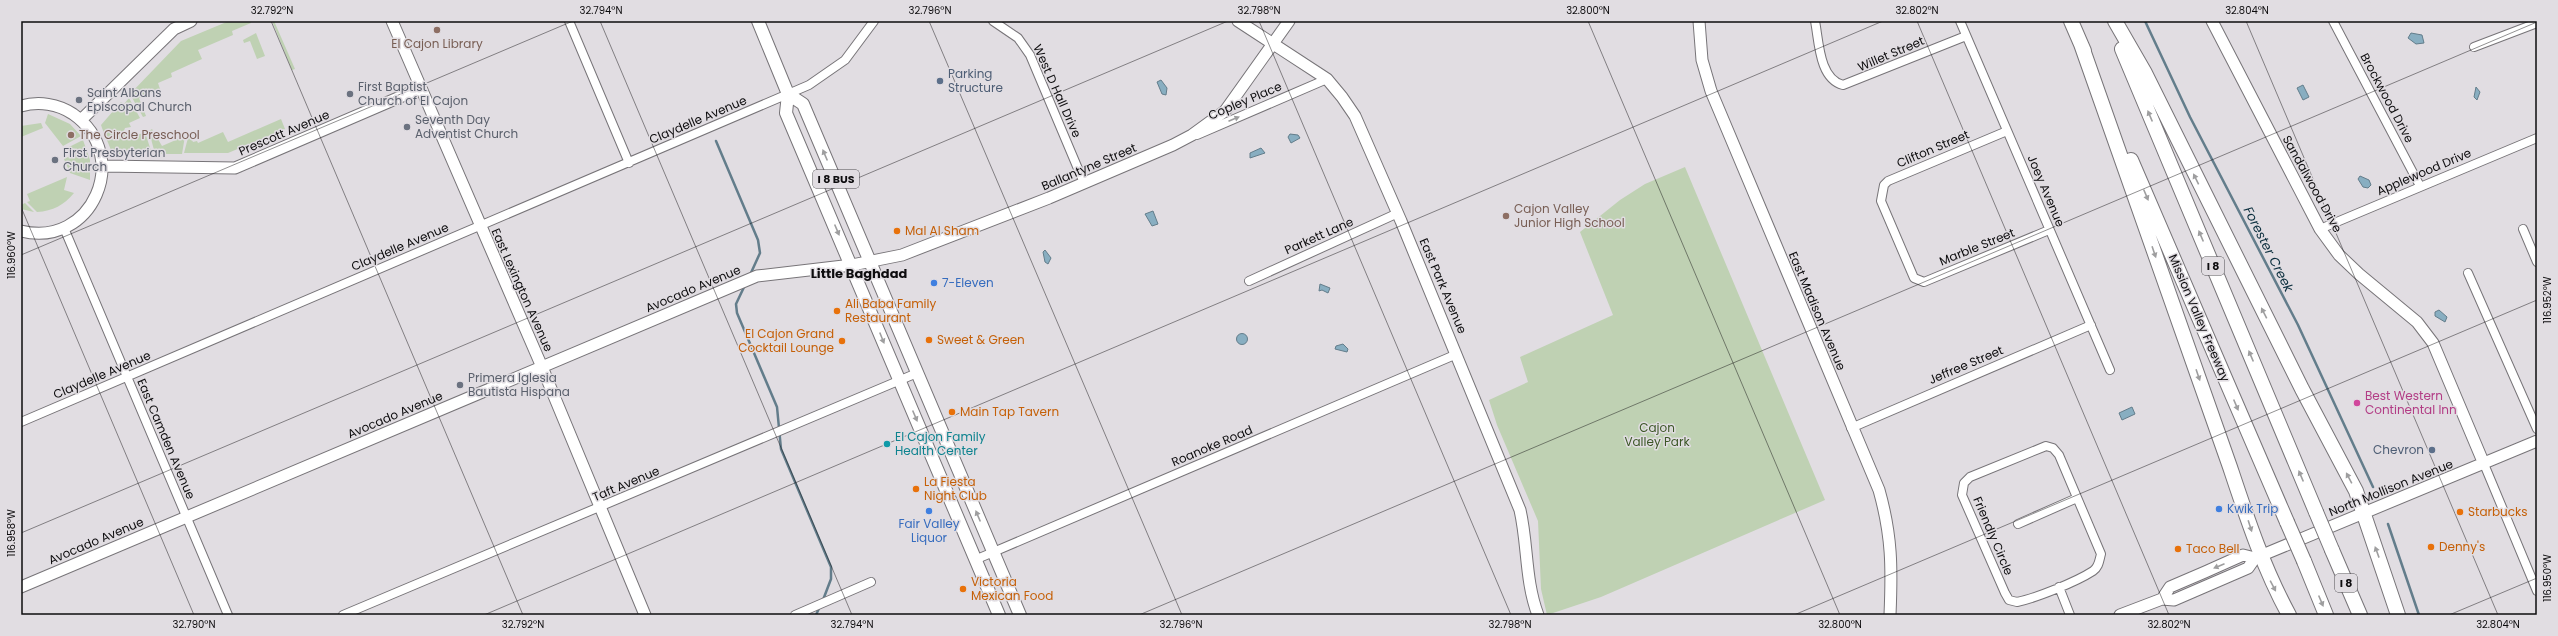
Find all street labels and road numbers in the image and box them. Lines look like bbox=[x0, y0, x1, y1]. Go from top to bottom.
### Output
street label: Willet Street bbox=[1855, 32, 1927, 75]
street label: West D Hall Drive bbox=[1029, 42, 1086, 140]
street label: Brockwood Drive bbox=[2357, 50, 2418, 146]
street label: Copley Place bbox=[1206, 77, 1284, 124]
street label: Claydelle Avenue bbox=[647, 91, 749, 148]
street label: Prescott Avenue bbox=[236, 106, 332, 159]
street label: Clifton Street bbox=[1894, 126, 1972, 171]
street label: Sandalwood Drive bbox=[2279, 132, 2346, 235]
street label: Ballantyne Street bbox=[1039, 139, 1139, 194]
street label: Applewood Drive bbox=[2374, 144, 2474, 199]
street label: Joey Avenue bbox=[2024, 152, 2069, 229]
road number: I 8 BUS bbox=[813, 170, 859, 188]
street label: Parkett Lane bbox=[1282, 213, 1356, 258]
street label: Claydelle Avenue bbox=[349, 218, 451, 275]
street label: Marble Street bbox=[1937, 224, 2017, 269]
street label: East Lexington Avenue bbox=[488, 225, 557, 354]
street label: East Park Avenue bbox=[1416, 235, 1471, 336]
street label: East Madison Avenue bbox=[1785, 249, 1850, 373]
street label: Mission Valley Freeway bbox=[2165, 251, 2234, 384]
road number: I 8 bbox=[2202, 257, 2224, 275]
street label: Avocado Avenue bbox=[643, 261, 743, 316]
street label: Jeffree Street bbox=[1926, 341, 2006, 388]
street label: Claydelle Avenue bbox=[51, 346, 153, 403]
street label: East Camden Avenue bbox=[133, 376, 200, 502]
street label: Avocado Avenue bbox=[345, 387, 445, 442]
street label: Roanoke Road bbox=[1169, 421, 1255, 470]
street label: North Mollison Avenue bbox=[2326, 455, 2455, 520]
street label: Taft Avenue bbox=[590, 462, 662, 505]
street label: Friendly Circle bbox=[1969, 494, 2018, 578]
street label: Avocado Avenue bbox=[46, 513, 146, 568]
road number: I 8 bbox=[2335, 574, 2357, 592]

